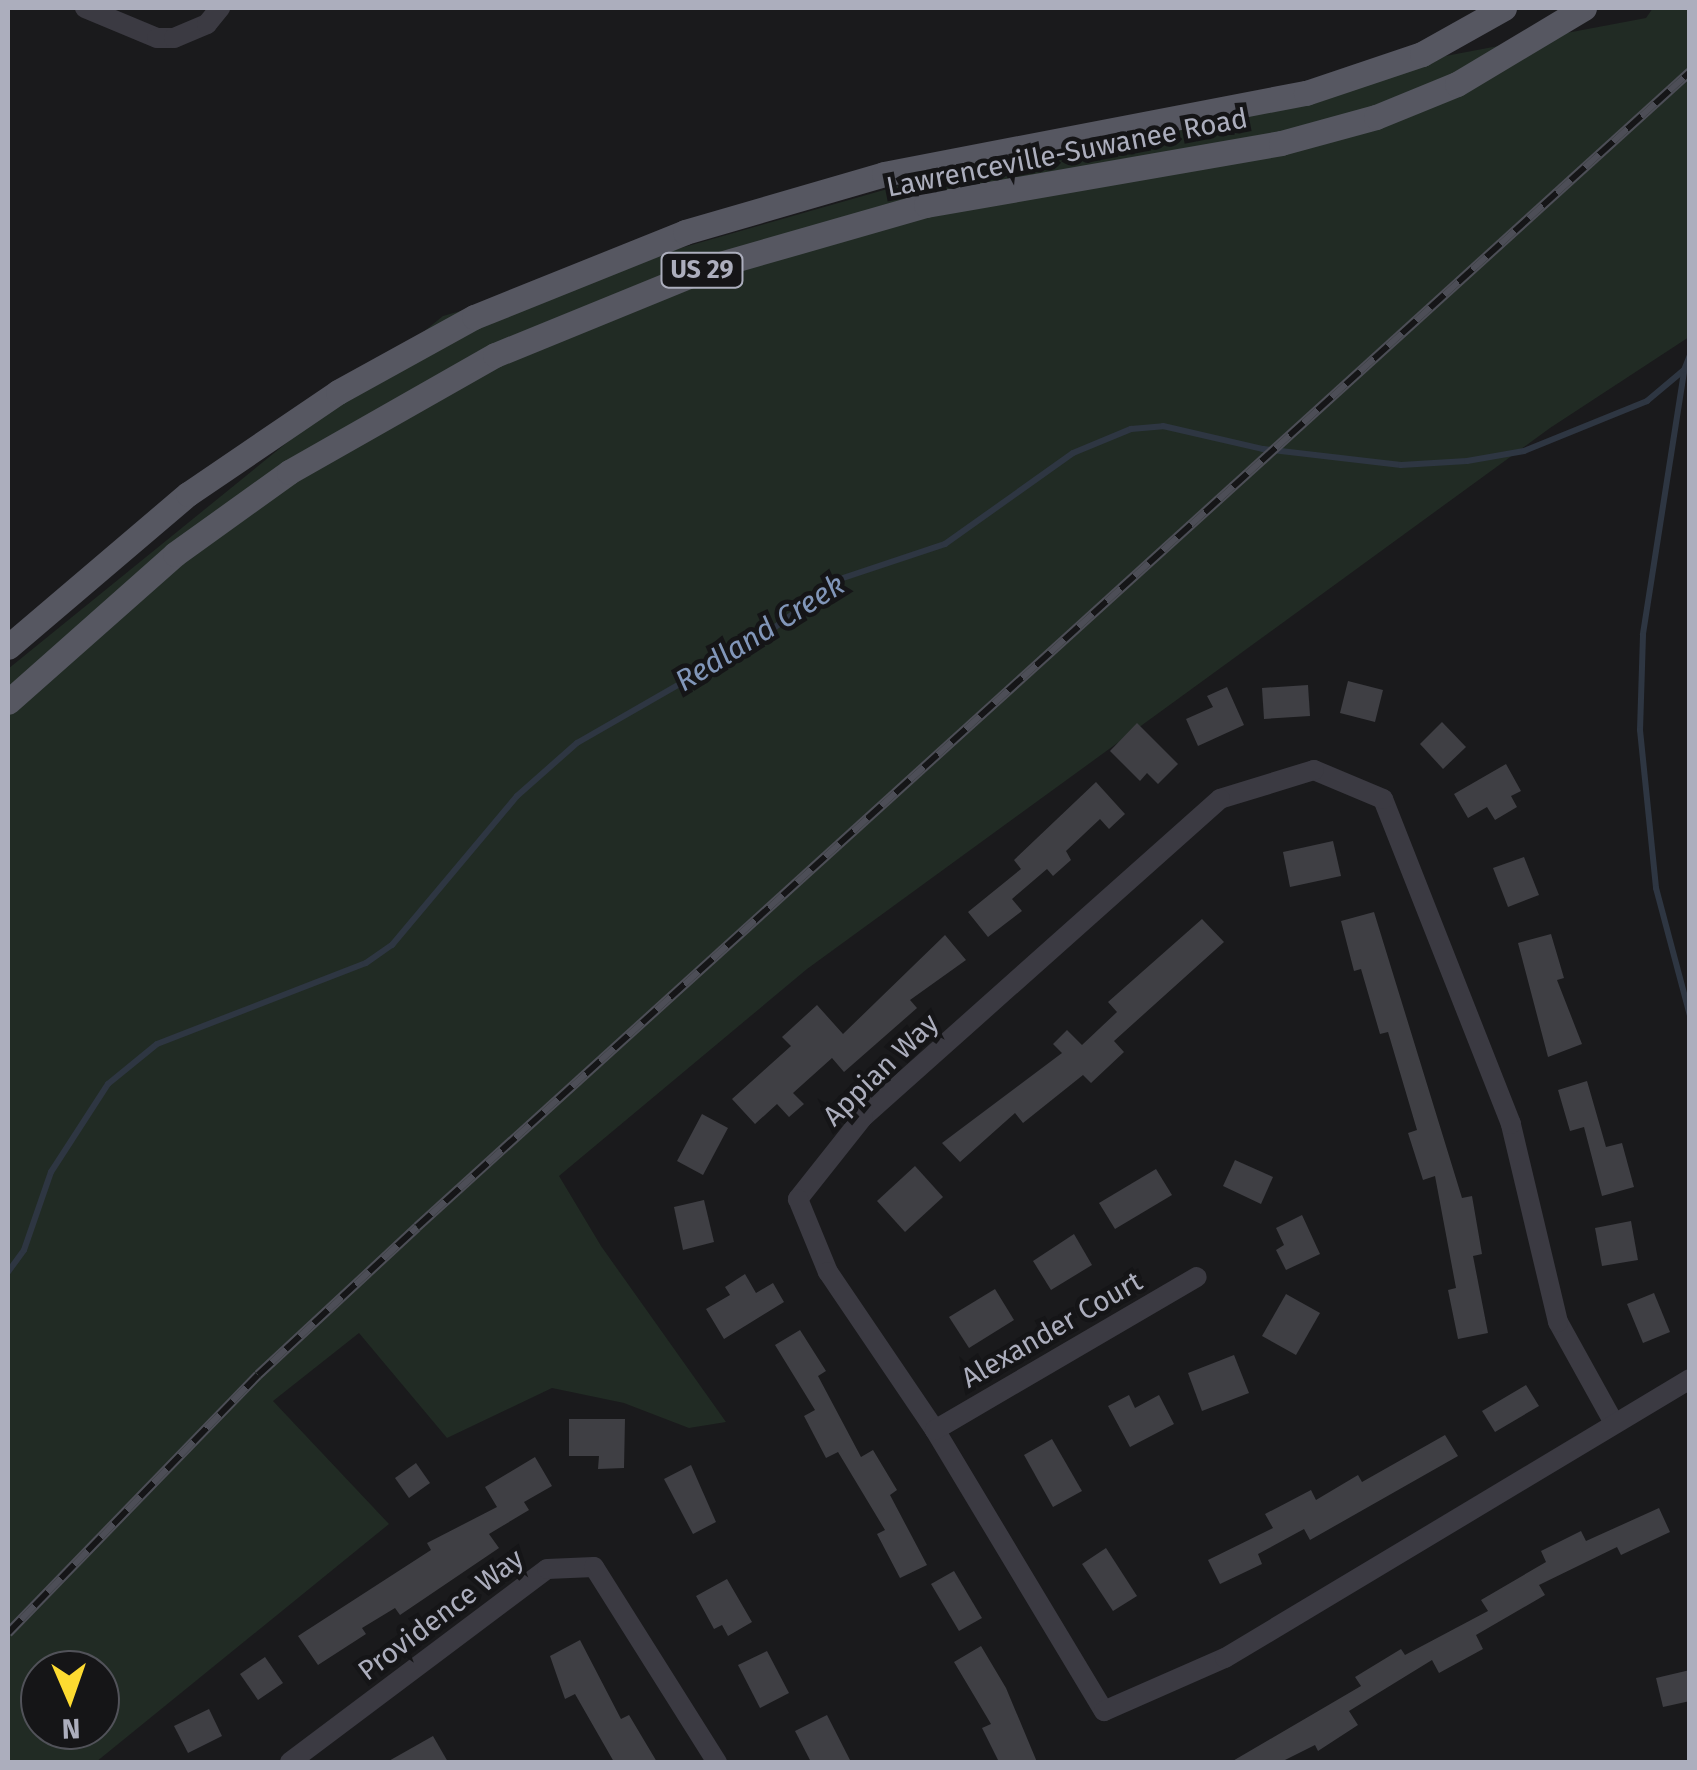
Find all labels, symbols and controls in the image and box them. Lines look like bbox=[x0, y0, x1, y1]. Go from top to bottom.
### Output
street label: Lawrenceville-Suwanee Road bbox=[884, 101, 1250, 205]
road number: US 29 bbox=[660, 250, 744, 290]
water label: Redland Creek bbox=[669, 567, 851, 699]
street label: Appian Way bbox=[816, 1007, 946, 1133]
street label: Alexander Court bbox=[956, 1265, 1148, 1395]
street label: Providence Way bbox=[352, 1542, 530, 1688]
north arrow bbox=[20, 1650, 120, 1750]
text: N bbox=[61, 1712, 81, 1745]

